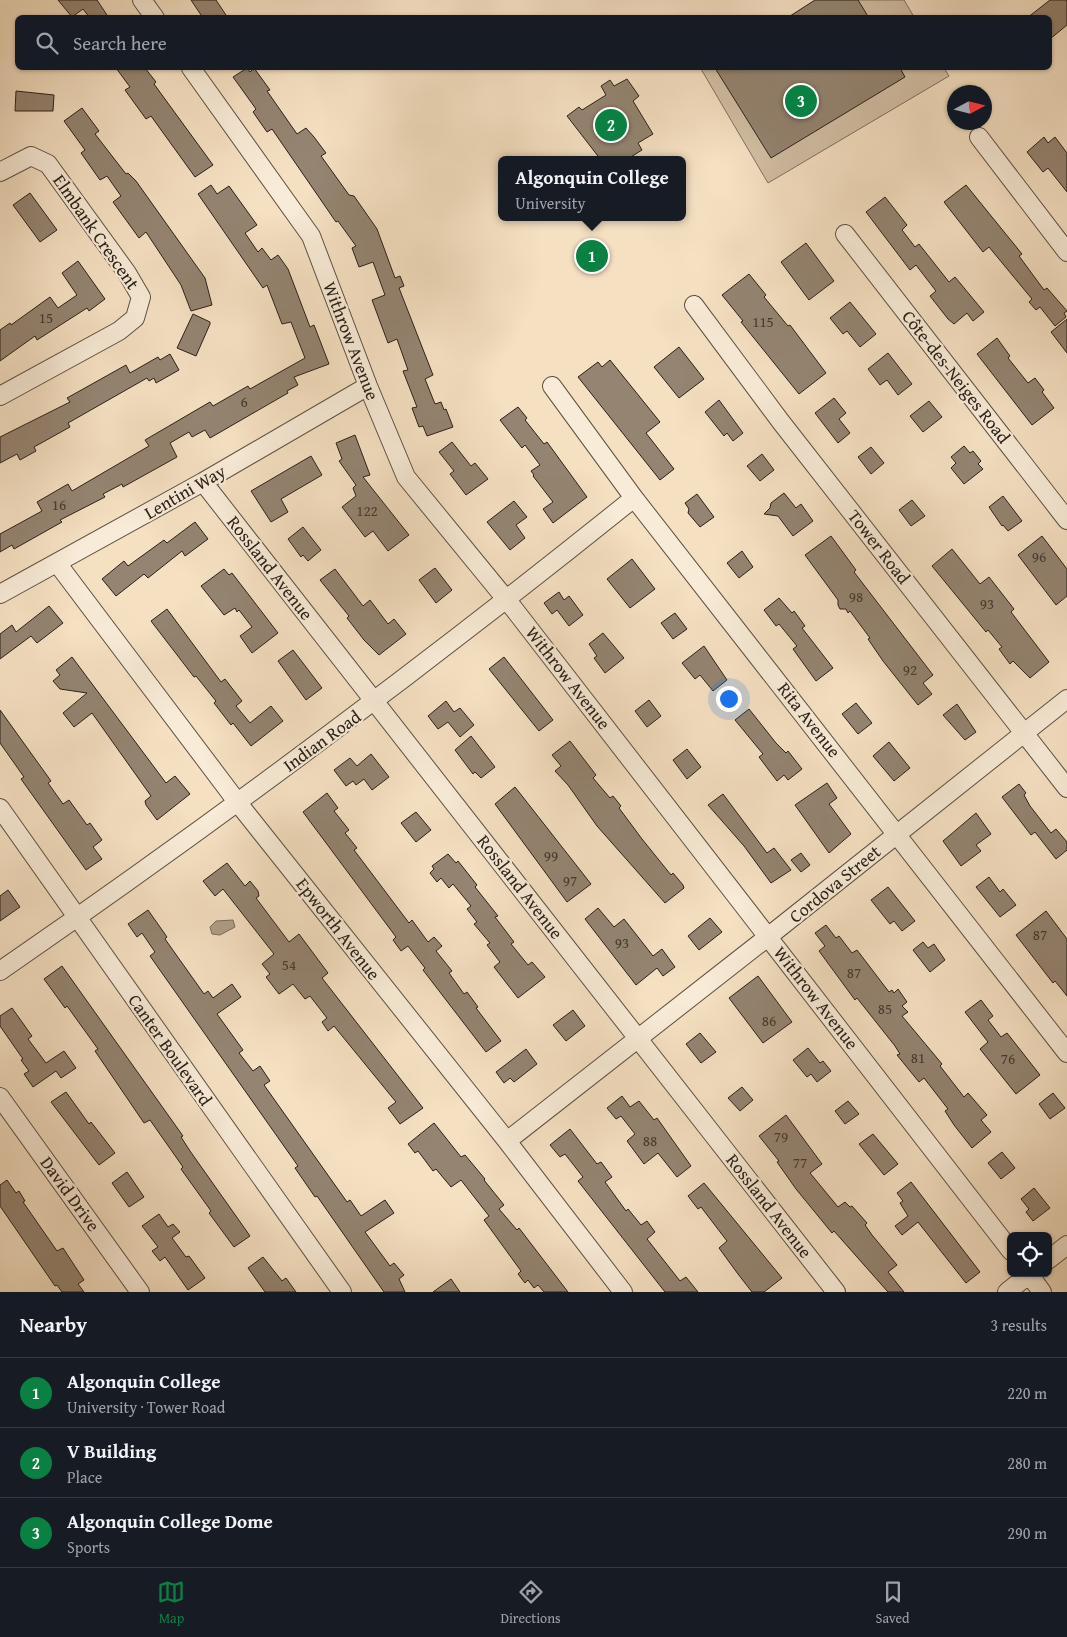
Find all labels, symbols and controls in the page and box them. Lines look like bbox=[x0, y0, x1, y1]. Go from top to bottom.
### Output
search box bbox=[15, 15, 1052, 70]
icon: search bbox=[33, 29, 61, 57]
text: Search here bbox=[73, 29, 167, 57]
pin: 3 bbox=[785, 82, 817, 120]
north arrow bbox=[947, 85, 992, 130]
pin: 2 bbox=[595, 106, 627, 144]
popup bbox=[498, 156, 686, 221]
text: Algonquin College bbox=[515, 163, 669, 191]
street label: Elmbank Crescent bbox=[47, 169, 147, 295]
text: University bbox=[515, 191, 585, 215]
pin: 1 bbox=[576, 237, 608, 275]
street label: Withrow Avenue bbox=[316, 278, 386, 404]
street label: Côte-des-Neiges Road bbox=[896, 304, 1017, 449]
house number: 15 bbox=[39, 307, 53, 328]
house number: 115 bbox=[752, 311, 774, 332]
house number: 6 bbox=[240, 391, 248, 412]
street label: Lentini Way bbox=[139, 457, 230, 526]
house number: 16 bbox=[52, 494, 66, 515]
house number: 122 bbox=[356, 500, 378, 521]
street label: Tower Road bbox=[842, 504, 917, 590]
street label: Rossland Avenue bbox=[221, 510, 320, 626]
house number: 96 bbox=[1032, 546, 1046, 567]
house number: 98 bbox=[849, 586, 863, 607]
house number: 93 bbox=[980, 593, 994, 614]
street label: Withrow Avenue bbox=[519, 620, 617, 735]
house number: 92 bbox=[903, 659, 917, 680]
street label: Rita Avenue bbox=[771, 676, 848, 763]
your location bbox=[716, 686, 742, 712]
street label: Indian Road bbox=[277, 703, 367, 778]
street label: Rossland Avenue bbox=[471, 829, 570, 945]
street label: Cordova Street bbox=[783, 838, 887, 929]
house number: 99 bbox=[544, 845, 558, 866]
house number: 97 bbox=[563, 870, 577, 891]
street label: Epworth Avenue bbox=[290, 872, 387, 986]
house number: 87 bbox=[1033, 924, 1047, 945]
house number: 93 bbox=[615, 932, 629, 953]
street label: Withrow Avenue bbox=[767, 940, 865, 1055]
house number: 54 bbox=[282, 954, 296, 975]
house number: 87 bbox=[847, 962, 861, 983]
street label: Canter Boulevard bbox=[122, 988, 219, 1112]
house number: 85 bbox=[878, 998, 892, 1019]
house number: 86 bbox=[762, 1010, 776, 1031]
house number: 81 bbox=[911, 1047, 925, 1068]
house number: 76 bbox=[1001, 1048, 1015, 1069]
house number: 79 bbox=[774, 1126, 788, 1147]
house number: 88 bbox=[643, 1130, 657, 1151]
street label: Rossland Avenue bbox=[720, 1148, 819, 1264]
street label: David Drive bbox=[34, 1151, 107, 1237]
house number: 77 bbox=[793, 1152, 807, 1173]
map controls bbox=[1007, 1232, 1052, 1277]
button: locate bbox=[1007, 1232, 1052, 1277]
text: Nearby bbox=[20, 1309, 87, 1340]
text: 3 results bbox=[990, 1313, 1047, 1337]
text: Algonquin College bbox=[67, 1367, 221, 1395]
text: 1 bbox=[32, 1381, 40, 1405]
text: 220 m bbox=[1007, 1381, 1047, 1405]
text: University · Tower Road bbox=[67, 1395, 225, 1419]
text: V Building bbox=[67, 1437, 156, 1465]
text: 2 bbox=[32, 1451, 40, 1475]
text: 280 m bbox=[1007, 1451, 1047, 1475]
text: Place bbox=[67, 1465, 102, 1489]
text: Algonquin College Dome bbox=[67, 1507, 273, 1535]
text: 3 bbox=[32, 1521, 40, 1545]
text: 290 m bbox=[1007, 1521, 1047, 1545]
text: Sports bbox=[67, 1535, 110, 1559]
tab: Map bbox=[157, 1578, 185, 1628]
tab: Directions bbox=[500, 1578, 561, 1628]
tab: Saved bbox=[876, 1578, 910, 1628]

